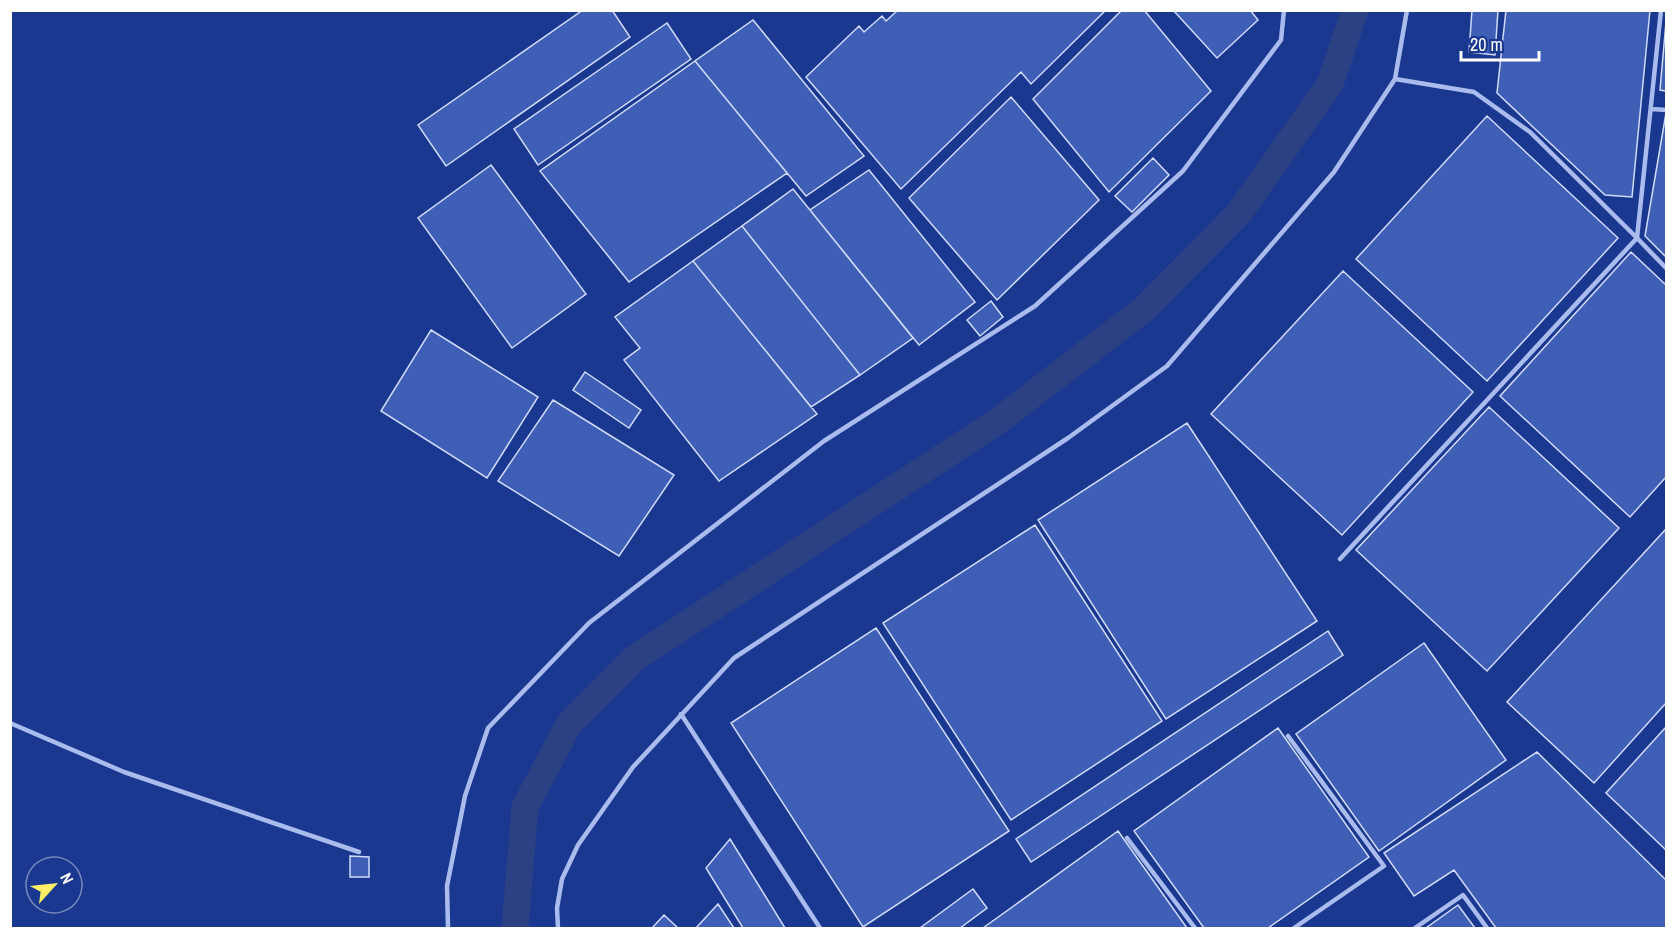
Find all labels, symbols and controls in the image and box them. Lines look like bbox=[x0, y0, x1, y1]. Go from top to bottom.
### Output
scale bar bbox=[1461, 24, 1539, 62]
text: 20 m bbox=[1470, 32, 1503, 57]
north arrow bbox=[24, 855, 84, 915]
text: N bbox=[55, 869, 79, 887]

